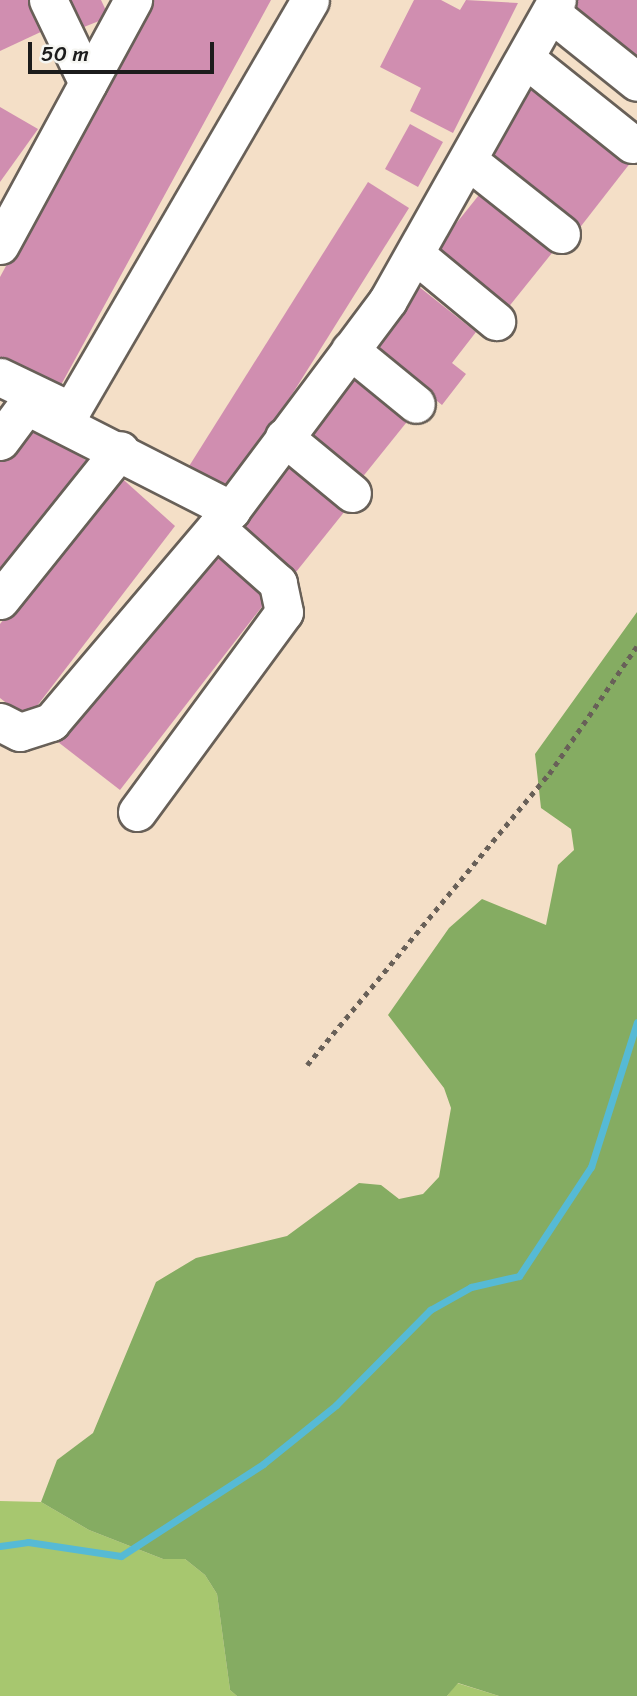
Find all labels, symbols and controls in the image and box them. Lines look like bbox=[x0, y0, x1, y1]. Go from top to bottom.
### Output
scale bar bbox=[32, 28, 217, 72]
text: 50 m bbox=[41, 35, 89, 73]

